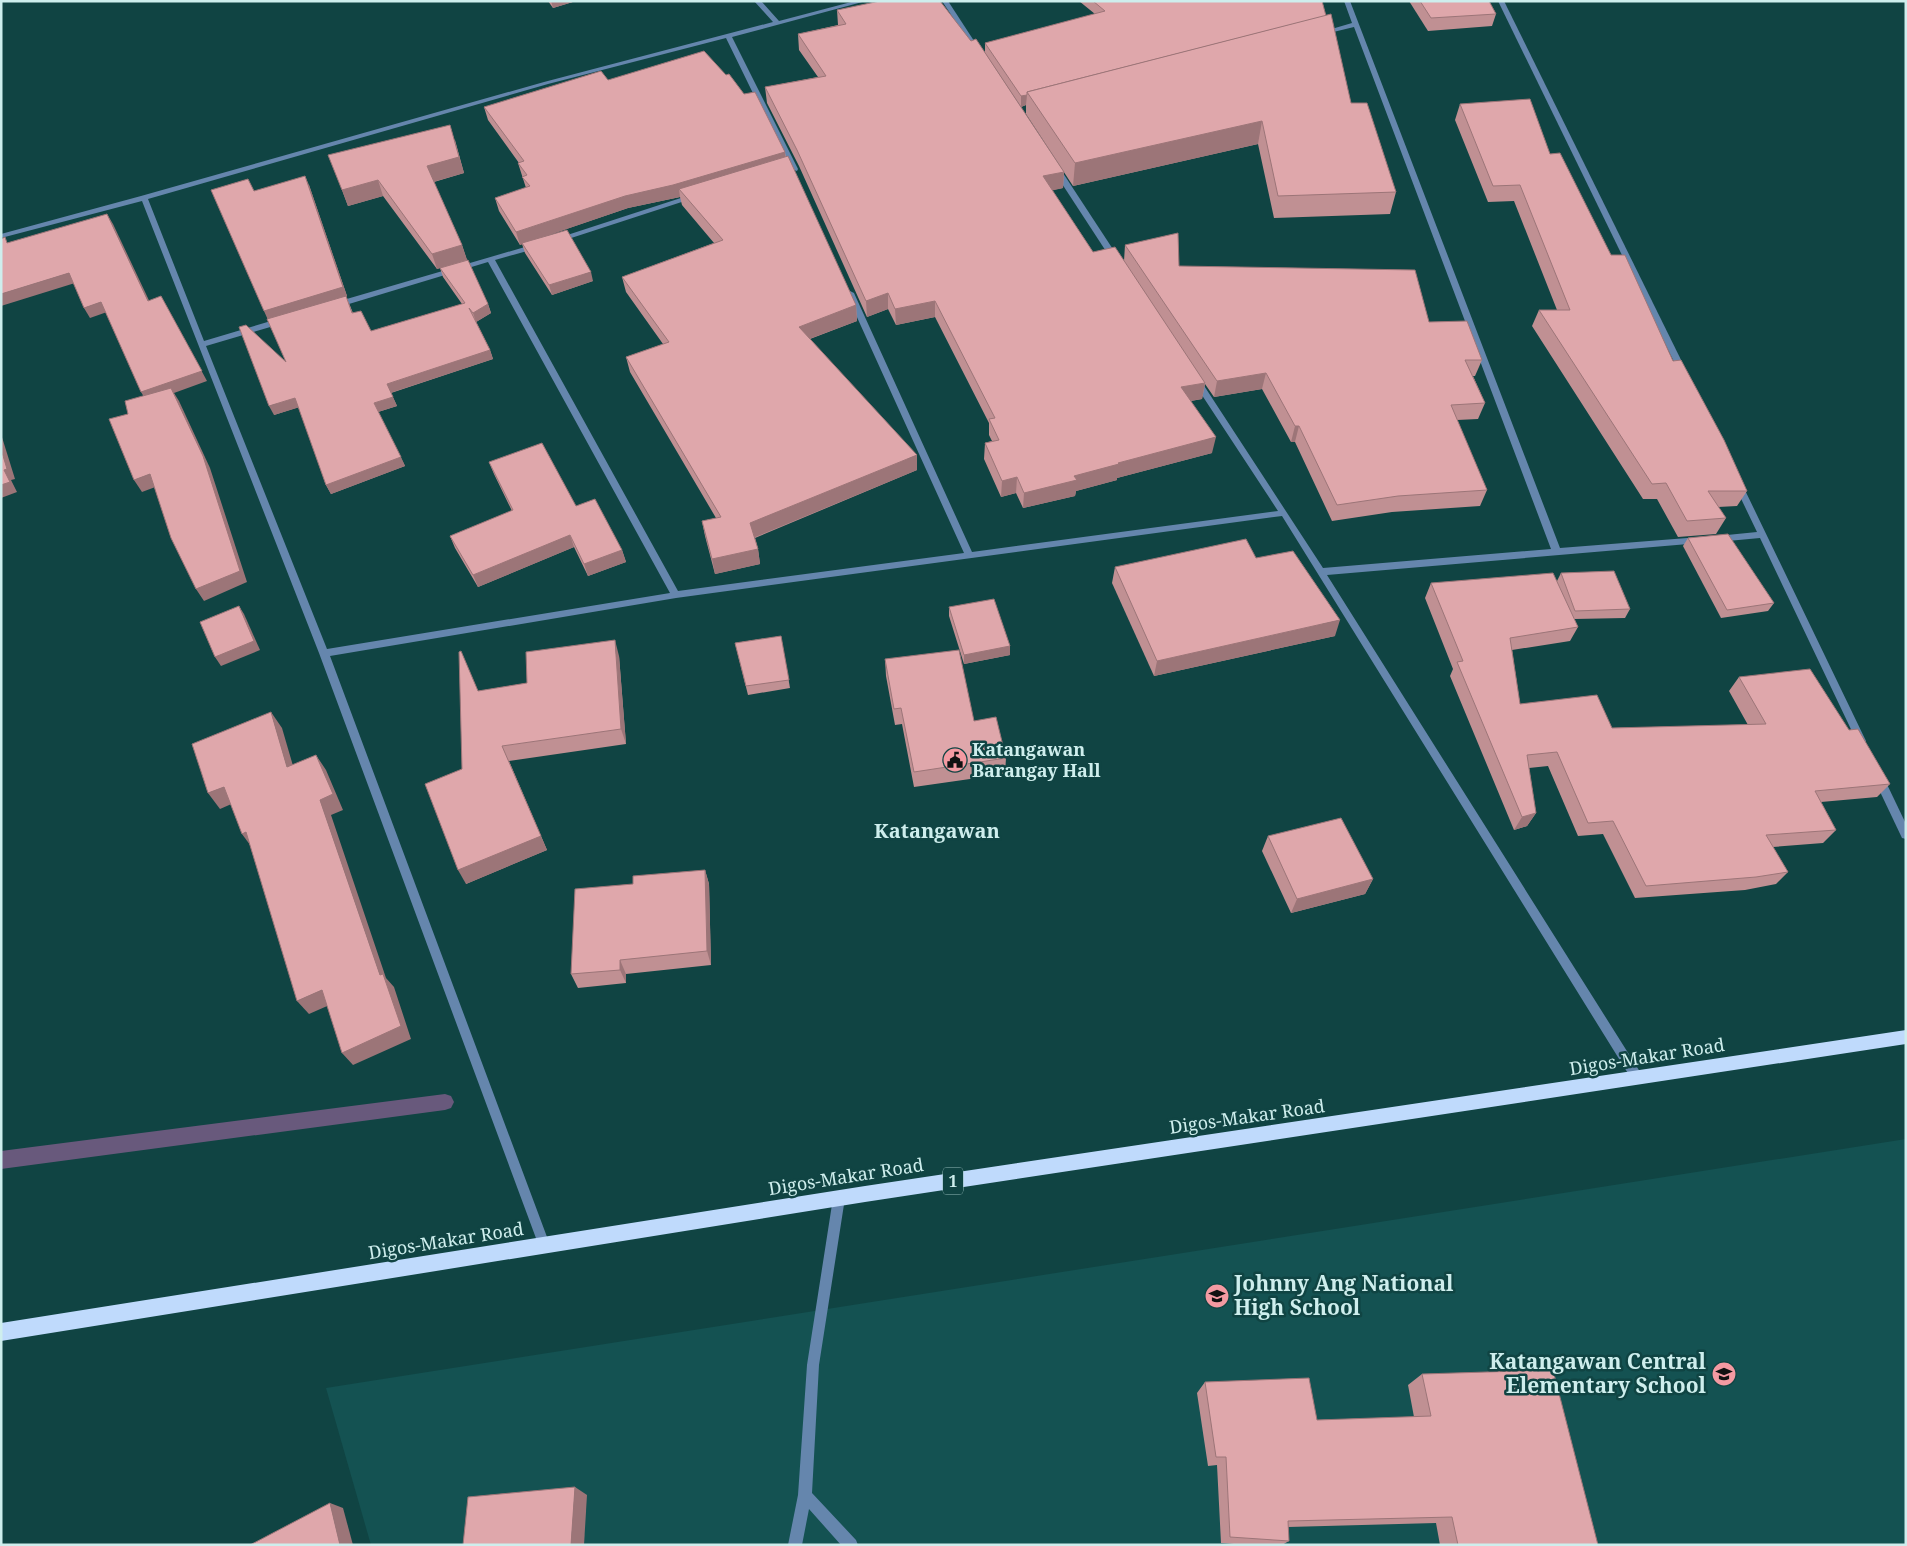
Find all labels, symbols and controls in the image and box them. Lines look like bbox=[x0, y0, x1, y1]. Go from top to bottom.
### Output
place label: Katangawan Barangay Hall bbox=[972, 737, 1101, 782]
public building icon: Katangawan Barangay Hall bbox=[942, 747, 968, 773]
district label: Katangawan bbox=[874, 817, 1000, 844]
street label: Digos-Makar Road bbox=[1568, 1032, 1726, 1080]
street label: Digos-Makar Road bbox=[1168, 1093, 1326, 1139]
street label: Digos-Makar Road bbox=[767, 1152, 925, 1200]
road number: 1 bbox=[943, 1168, 963, 1194]
street label: Digos-Makar Road bbox=[367, 1216, 525, 1264]
place label: Johnny Ang National High School bbox=[1233, 1269, 1454, 1321]
school or university icon: Johnny Ang National High School bbox=[1204, 1283, 1230, 1309]
place label: Katangawan Central Elementary School bbox=[1489, 1347, 1707, 1399]
school or university icon: Katangawan Central Elementary School bbox=[1711, 1361, 1737, 1387]

